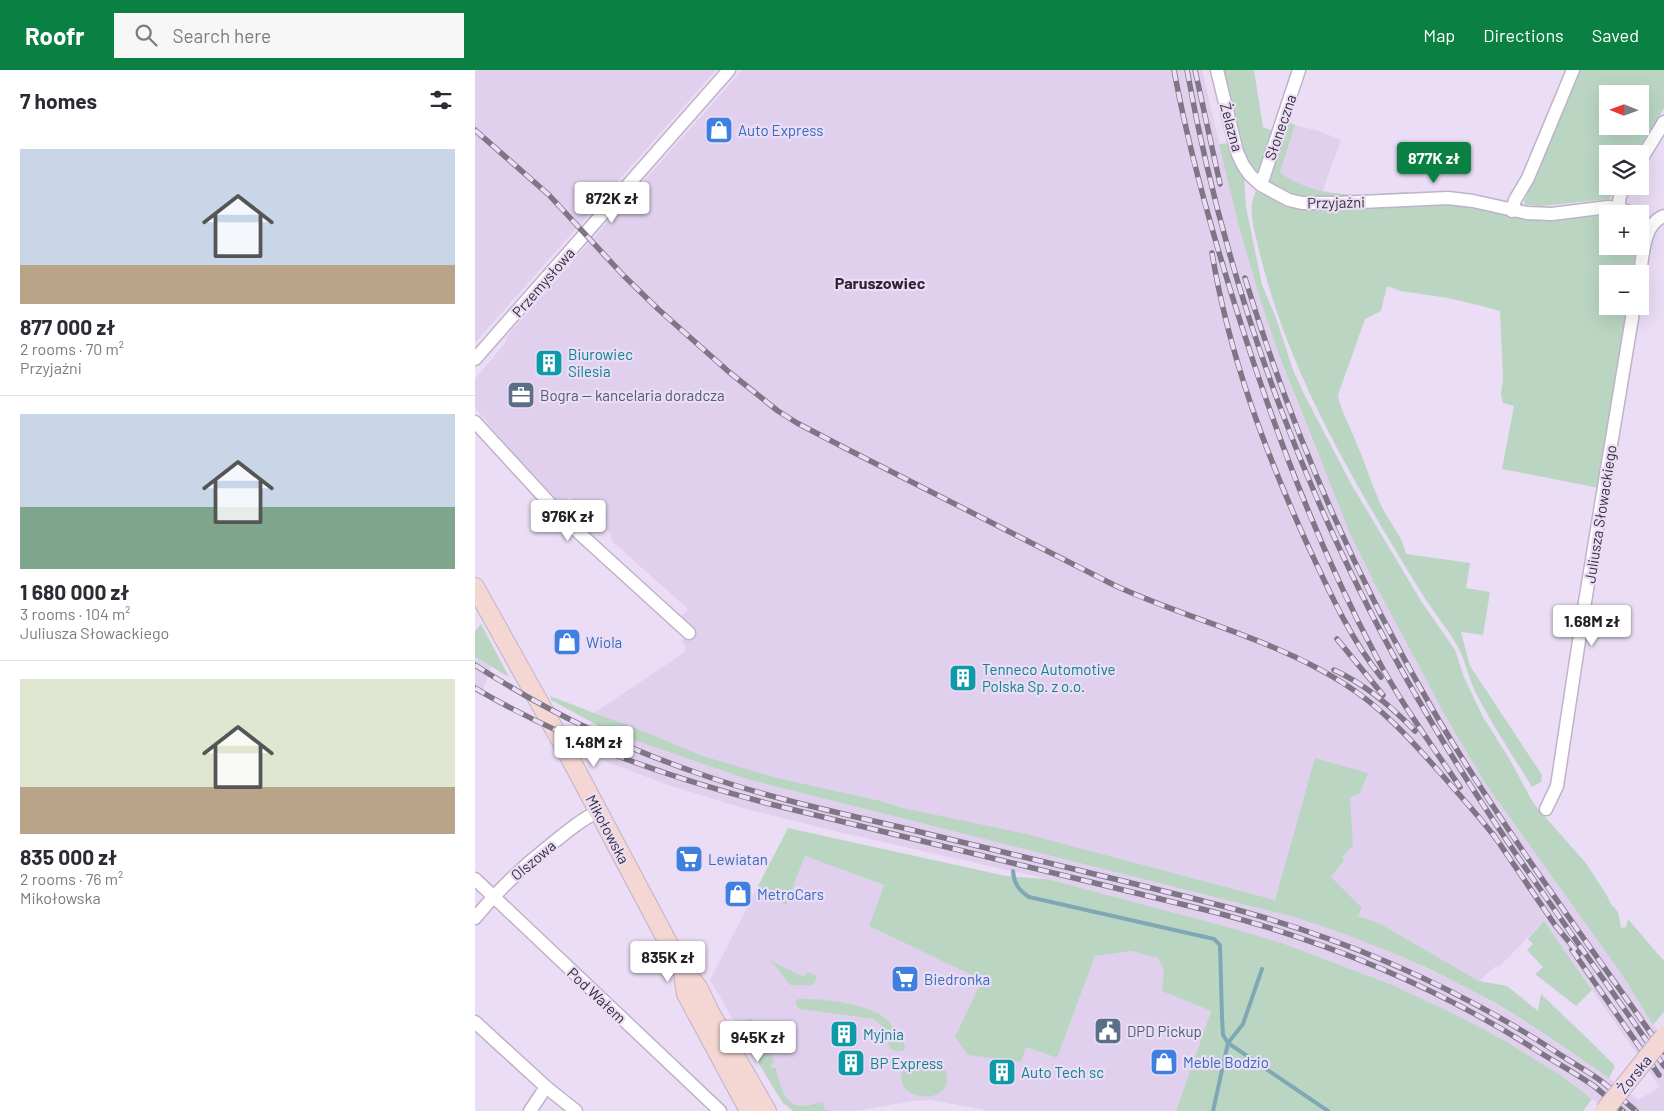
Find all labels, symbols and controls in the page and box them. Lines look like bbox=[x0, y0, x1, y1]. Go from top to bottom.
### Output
search box bbox=[114, 13, 464, 58]
text: Roofr bbox=[25, 21, 84, 50]
icon: search bbox=[132, 21, 160, 49]
text: Search here bbox=[172, 24, 271, 47]
text: Map bbox=[1423, 24, 1455, 46]
text: Directions bbox=[1483, 24, 1564, 46]
text: Saved bbox=[1592, 24, 1639, 46]
north arrow bbox=[1599, 85, 1649, 135]
map controls bbox=[1599, 85, 1649, 315]
icon: filters bbox=[427, 86, 455, 114]
text: 7 homes bbox=[20, 88, 97, 113]
street label: Słoneczna bbox=[1260, 92, 1300, 162]
street label: Żelazna bbox=[1217, 101, 1247, 153]
shop icon: Auto Express bbox=[704, 115, 734, 145]
place label: Auto Express bbox=[738, 121, 824, 139]
pin: 877K zł bbox=[1388, 142, 1480, 184]
button: layers bbox=[1599, 145, 1649, 195]
text: 877K zł bbox=[1408, 148, 1460, 167]
icon: home bbox=[193, 181, 283, 271]
pin: 872K zł bbox=[566, 182, 658, 224]
text: 872K zł bbox=[585, 188, 639, 207]
street label: Przyjaźni bbox=[1307, 192, 1365, 212]
button: + bbox=[1599, 205, 1649, 255]
street label: Przemysłowa bbox=[508, 244, 578, 320]
button: − bbox=[1599, 265, 1649, 315]
district label: Paruszowiec bbox=[835, 273, 926, 292]
text: 877 000 zł bbox=[20, 314, 115, 339]
text: 2 rooms · 70 m² bbox=[20, 339, 124, 358]
place label: Biurowiec Silesia bbox=[568, 345, 633, 380]
building icon: Biurowiec Silesia bbox=[534, 348, 564, 378]
text: Przyjaźni bbox=[20, 358, 82, 377]
office icon: Bogra — kancelaria doradcza bbox=[506, 380, 536, 410]
place label: Bogra — kancelaria doradcza bbox=[540, 386, 725, 404]
street label: Juliusza Słowackiego bbox=[1580, 443, 1620, 585]
icon: home bbox=[193, 447, 283, 537]
pin: 976K zł bbox=[522, 500, 614, 542]
text: 976K zł bbox=[542, 506, 594, 525]
text: 1 680 000 zł bbox=[20, 579, 129, 604]
text: 3 rooms · 104 m² bbox=[20, 604, 130, 623]
pin: 1.68M zł bbox=[1540, 604, 1644, 647]
text: 1.68M zł bbox=[1564, 611, 1620, 630]
text: Juliusza Słowackiego bbox=[20, 623, 169, 642]
shop icon: Wiola bbox=[552, 627, 582, 657]
place label: Wiola bbox=[586, 633, 622, 651]
place label: Tenneco Automotive Polska Sp. z o.o. bbox=[982, 660, 1116, 695]
building icon: Tenneco Automotive Polska Sp. z o.o. bbox=[948, 663, 978, 693]
icon: home bbox=[193, 712, 283, 802]
pin: 1.48M zł bbox=[542, 726, 646, 768]
text: 1.48M zł bbox=[565, 732, 623, 751]
street label: Mikołowska bbox=[582, 791, 634, 867]
street label: Olszowa bbox=[507, 836, 559, 884]
text: 835 000 zł bbox=[20, 844, 117, 869]
supermarket icon: Lewiatan bbox=[674, 844, 704, 874]
place label: Lewiatan bbox=[708, 850, 768, 868]
text: 2 rooms · 76 m² bbox=[20, 869, 123, 888]
shop icon: MetroCars bbox=[723, 879, 753, 909]
place label: MetroCars bbox=[757, 885, 824, 903]
text: Mikołowska bbox=[20, 888, 101, 907]
pin: 835K zł bbox=[622, 940, 714, 983]
text: 835K zł bbox=[641, 947, 695, 966]
street label: Pod Wałem bbox=[564, 963, 630, 1027]
supermarket icon: Biedronka bbox=[890, 964, 920, 994]
place label: Biedronka bbox=[924, 970, 990, 988]
public building icon: DPD Pickup bbox=[1093, 1016, 1123, 1046]
building icon: Myjnia bbox=[829, 1019, 859, 1049]
pin: 945K zł bbox=[712, 1020, 804, 1063]
place label: DPD Pickup bbox=[1127, 1022, 1202, 1040]
place label: Myjnia bbox=[863, 1025, 904, 1043]
text: 945K zł bbox=[731, 1027, 785, 1046]
shop icon: Meble Bodzio bbox=[1149, 1047, 1179, 1077]
building icon: BP Express bbox=[836, 1048, 866, 1078]
street label: Żorska bbox=[1613, 1051, 1655, 1097]
place label: Meble Bodzio bbox=[1183, 1053, 1269, 1071]
place label: BP Express bbox=[870, 1054, 943, 1072]
building icon: Auto Tech sc bbox=[987, 1057, 1017, 1087]
place label: Auto Tech sc bbox=[1021, 1063, 1104, 1081]

